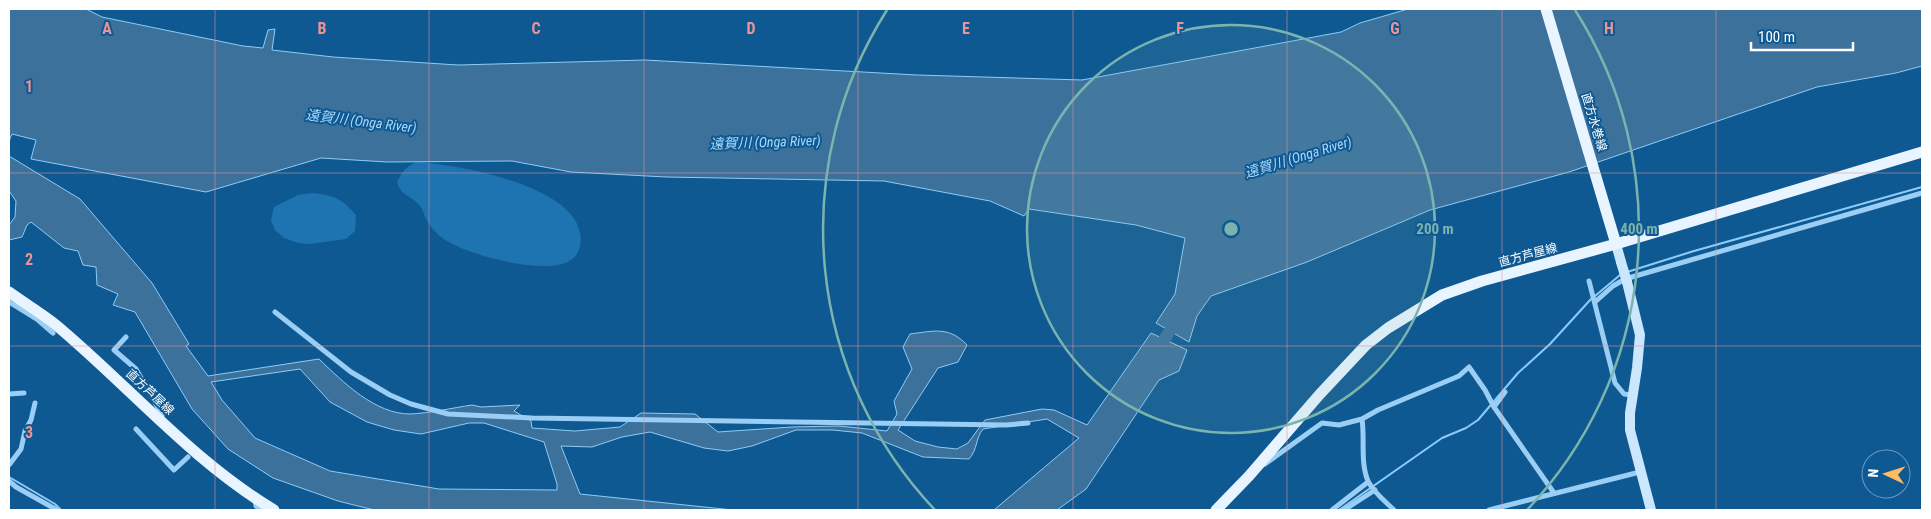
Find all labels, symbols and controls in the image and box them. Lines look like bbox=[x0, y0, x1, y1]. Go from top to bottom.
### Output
text: A bbox=[102, 19, 112, 38]
text: B bbox=[318, 19, 327, 38]
text: C bbox=[531, 19, 541, 38]
text: D bbox=[746, 19, 756, 38]
text: E bbox=[962, 19, 970, 38]
text: F bbox=[1176, 19, 1184, 38]
text: G bbox=[1390, 19, 1400, 38]
text: H bbox=[1604, 19, 1614, 38]
scale bar bbox=[1751, 20, 1854, 52]
text: 100 m bbox=[1758, 28, 1795, 46]
text: 1 bbox=[25, 77, 33, 96]
street label: 直方水巻線 bbox=[1579, 91, 1609, 153]
water label: 遠賀川 (Onga River) bbox=[305, 106, 417, 137]
water label: 遠賀川 (Onga River) bbox=[709, 132, 821, 153]
water label: 遠賀川 (Onga River) bbox=[1242, 133, 1354, 182]
centre of rings bbox=[1222, 220, 1240, 238]
text: 200 m bbox=[1416, 220, 1454, 238]
text: 400 m bbox=[1620, 220, 1658, 238]
street label: 直方芦屋線 bbox=[1497, 240, 1559, 270]
text: 2 bbox=[25, 250, 33, 269]
street label: 直方芦屋線 bbox=[123, 366, 177, 418]
text: 3 bbox=[25, 423, 33, 442]
north arrow bbox=[1861, 449, 1911, 499]
text: N bbox=[1865, 468, 1881, 478]

